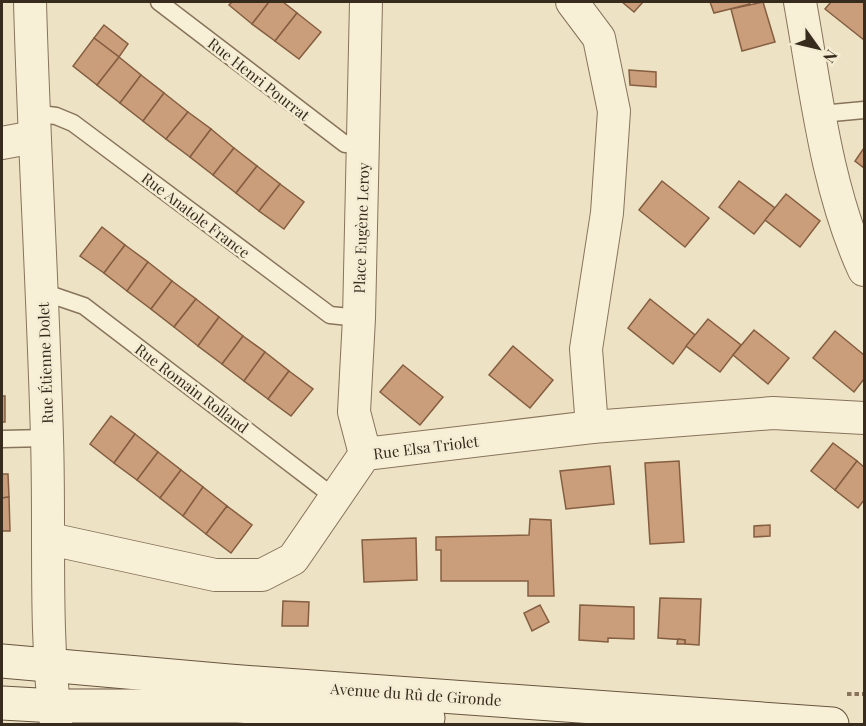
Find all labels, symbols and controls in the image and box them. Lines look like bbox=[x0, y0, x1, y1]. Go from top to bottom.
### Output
north arrow bbox=[788, 18, 848, 78]
street label: Rue Henri Pourrat bbox=[204, 33, 315, 125]
text: N bbox=[819, 46, 843, 68]
street label: Place Eugène Leroy bbox=[349, 162, 373, 294]
street label: Rue Anatole France bbox=[138, 168, 254, 262]
street label: Rue Étienne Dolet bbox=[33, 301, 57, 424]
street label: Rue Romain Rolland bbox=[131, 339, 253, 437]
street label: Rue Elsa Triolet bbox=[372, 431, 481, 463]
street label: Avenue du Rû de Gironde bbox=[329, 678, 502, 710]

